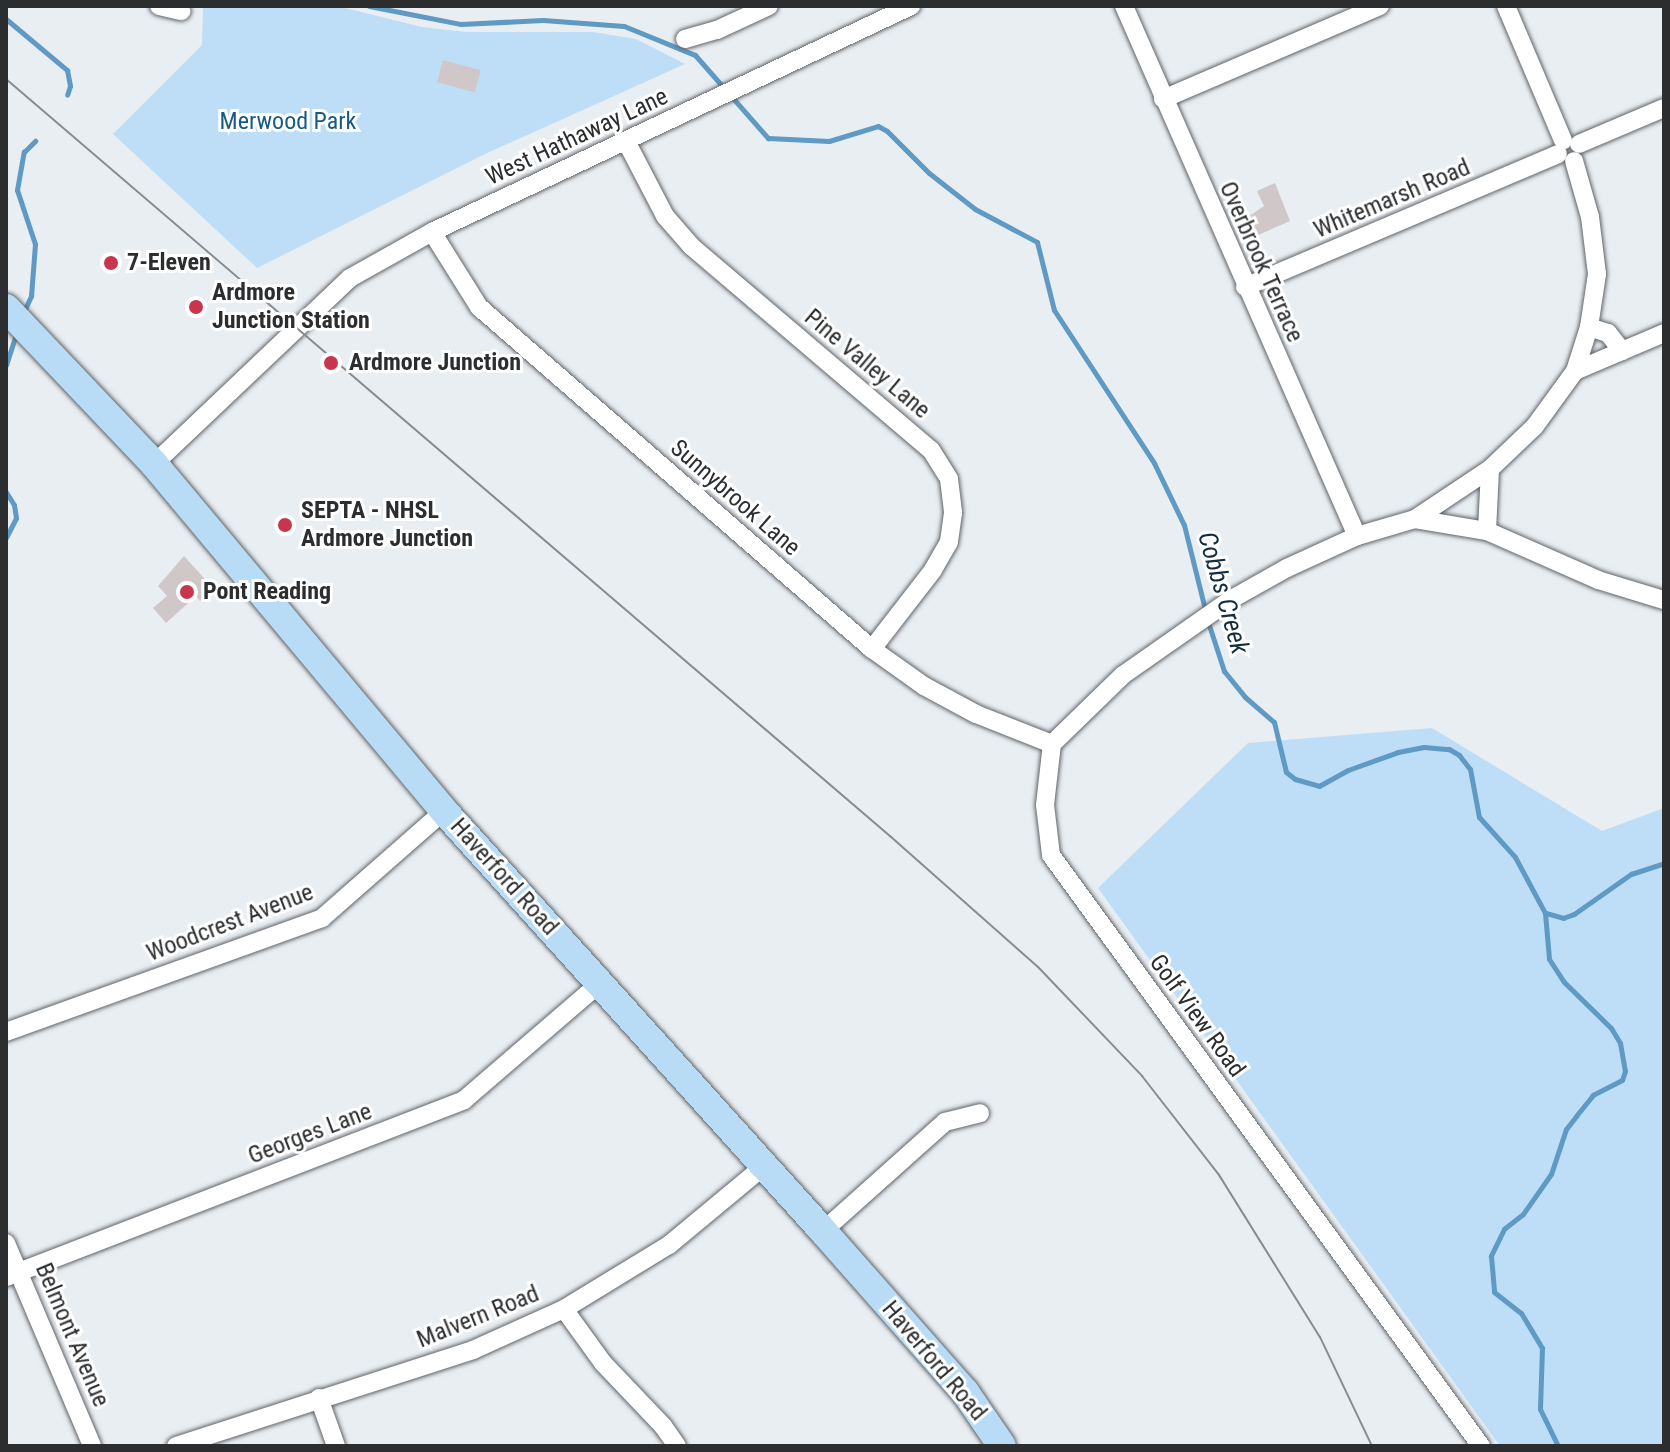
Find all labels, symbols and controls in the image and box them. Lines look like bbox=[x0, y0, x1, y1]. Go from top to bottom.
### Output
street label: West Hathaway Lane bbox=[481, 82, 673, 192]
park label: Merwood Park bbox=[220, 108, 356, 136]
street label: Whitemarsh Road bbox=[1310, 153, 1474, 245]
street label: Overbrook Terrace bbox=[1213, 177, 1309, 347]
place label: 7-Eleven bbox=[127, 249, 211, 277]
marker: 7-Eleven bbox=[102, 254, 120, 272]
place label: Ardmore Junction Station bbox=[212, 279, 370, 335]
marker: Ardmore Junction Station bbox=[187, 298, 205, 316]
street label: Pine Valley Lane bbox=[798, 303, 936, 425]
place label: Ardmore Junction bbox=[349, 349, 521, 377]
marker: Ardmore Junction bbox=[320, 352, 342, 374]
street label: Sunnybrook Lane bbox=[664, 434, 806, 562]
place label: SEPTA - NHSL Ardmore Junction bbox=[301, 497, 473, 553]
marker: SEPTA - NHSL Ardmore Junction bbox=[276, 516, 294, 534]
water label: Cobbs Creek bbox=[1191, 528, 1255, 658]
place label: Pont Reading bbox=[203, 578, 331, 606]
marker: Pont Reading bbox=[178, 583, 196, 601]
street label: Haverford Road bbox=[444, 813, 564, 941]
street label: Woodcrest Avenue bbox=[143, 878, 317, 968]
street label: Golf View Road bbox=[1143, 949, 1251, 1083]
street label: Georges Lane bbox=[244, 1097, 376, 1171]
street label: Belmont Avenue bbox=[29, 1259, 115, 1411]
street label: Malvern Road bbox=[413, 1279, 543, 1355]
street label: Haverford Road bbox=[876, 1295, 992, 1427]

